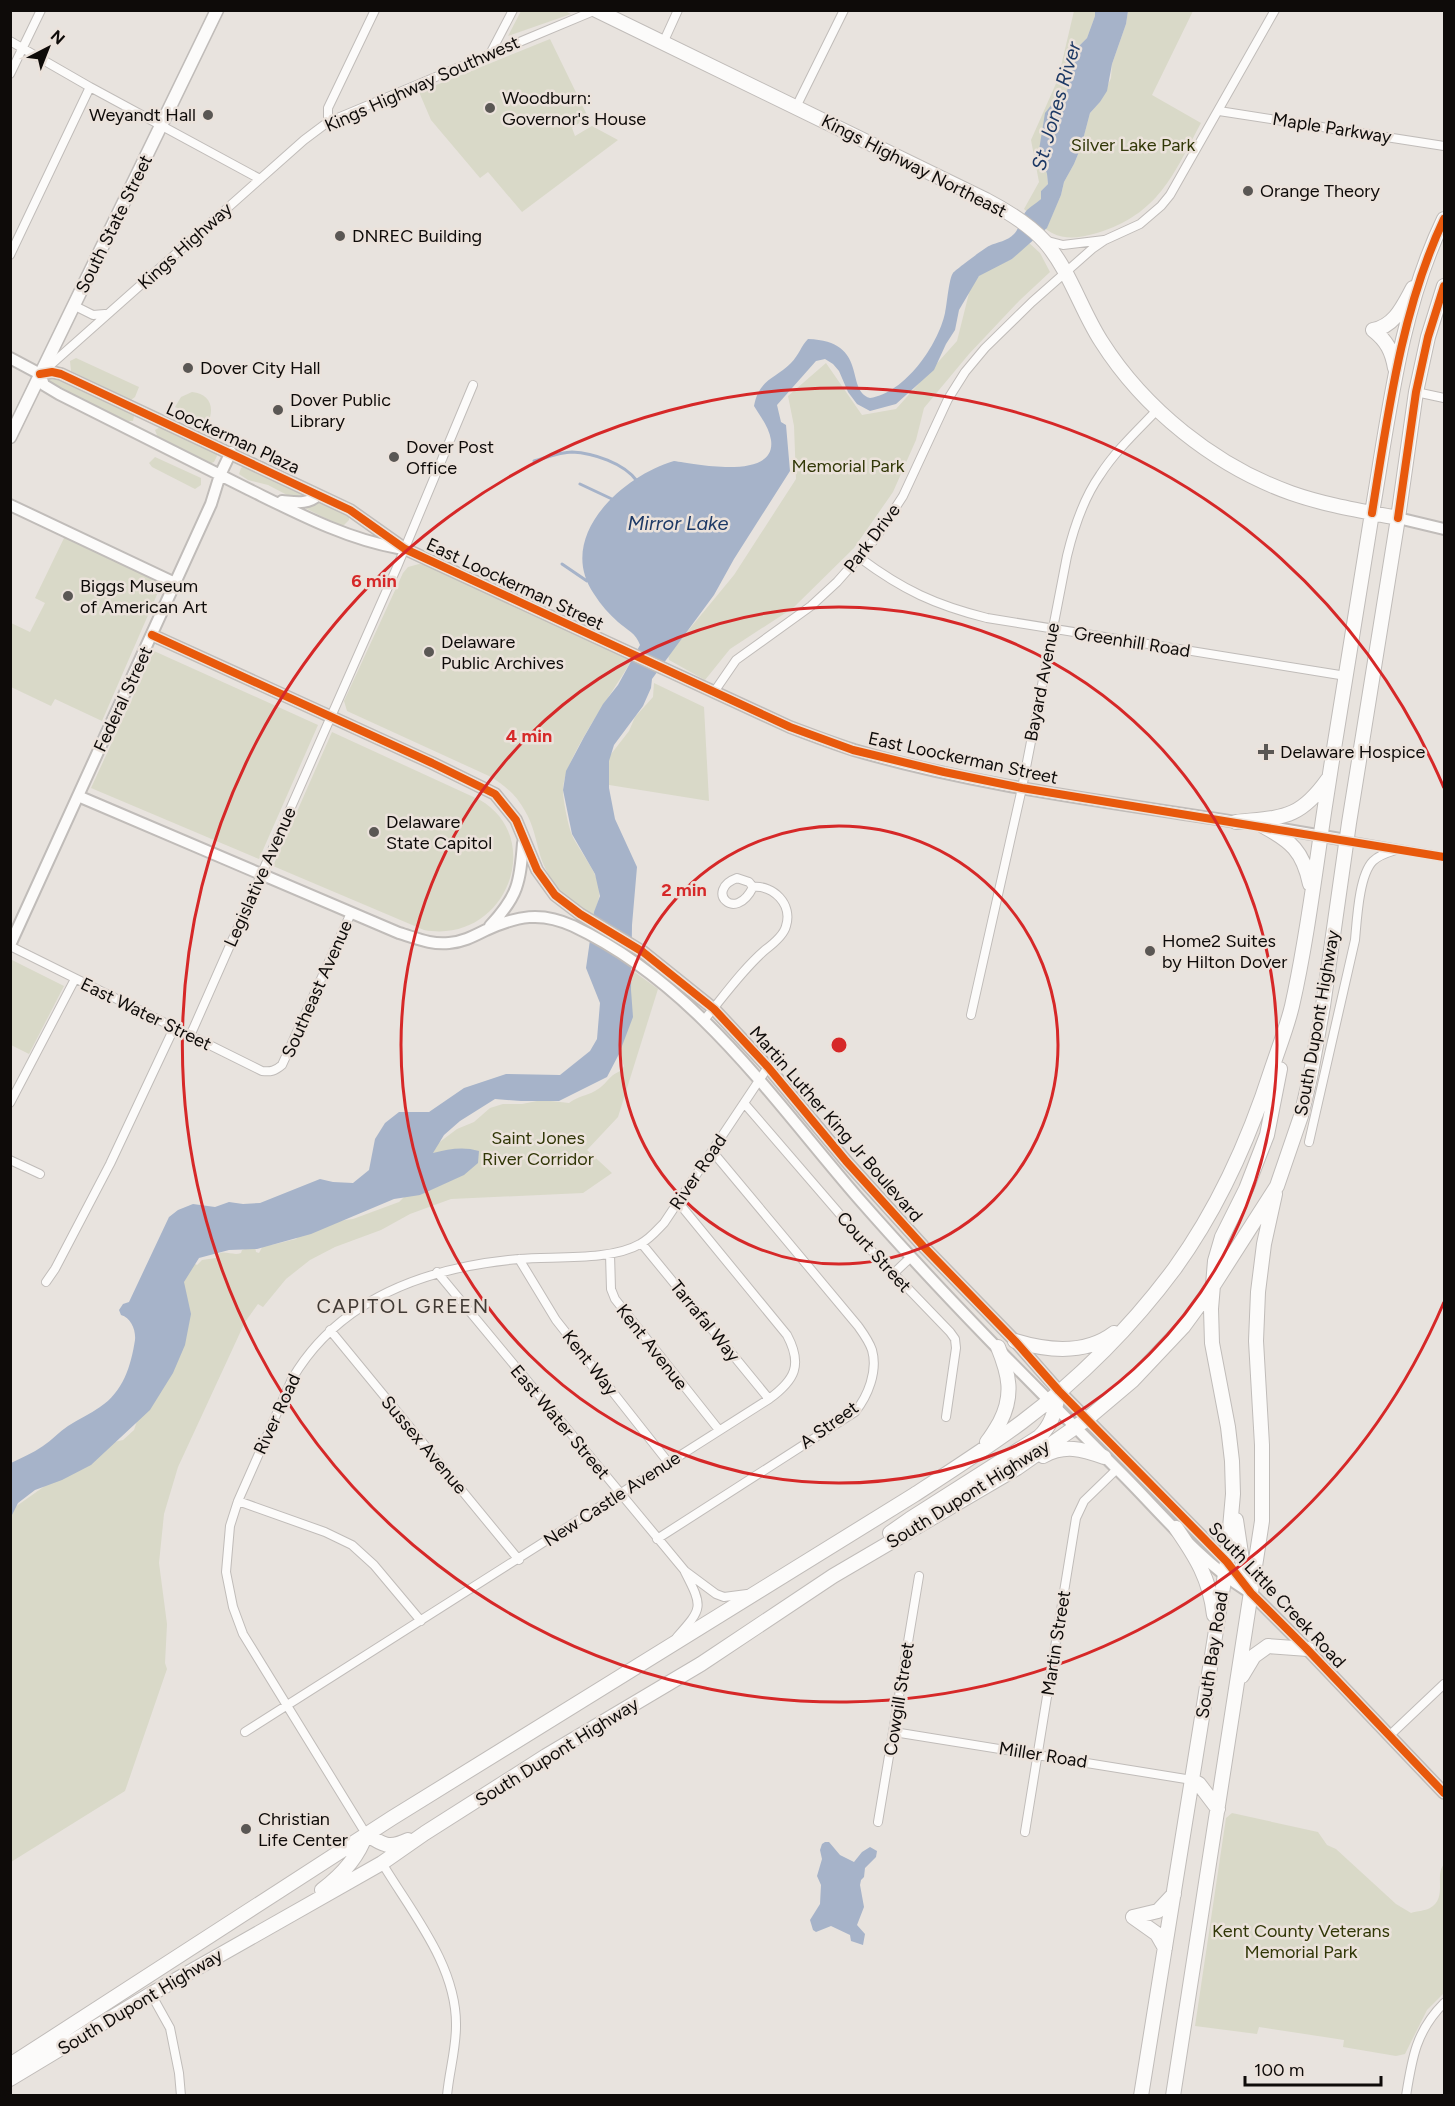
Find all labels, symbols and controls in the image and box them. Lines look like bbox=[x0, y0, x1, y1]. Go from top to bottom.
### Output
north arrow bbox=[18, 18, 78, 78]
text: N bbox=[47, 26, 69, 48]
street label: Kings Highway Southwest bbox=[321, 31, 523, 137]
water label: St. Jones River bbox=[1026, 38, 1086, 173]
place label: Woodburn: Governor's House bbox=[502, 87, 646, 130]
marker: Woodburn: Governor's House bbox=[483, 101, 497, 115]
place label: Weyandt Hall bbox=[89, 104, 196, 126]
marker: Weyandt Hall bbox=[201, 108, 215, 122]
street label: Maple Parkway bbox=[1271, 108, 1393, 148]
street label: Kings Highway Northeast bbox=[818, 110, 1011, 222]
park label: Silver Lake Park bbox=[1071, 134, 1195, 156]
street label: South State Street bbox=[71, 151, 157, 297]
place label: Orange Theory bbox=[1260, 180, 1380, 202]
marker: Orange Theory bbox=[1241, 184, 1255, 198]
street label: Kings Highway bbox=[133, 198, 237, 294]
place label: DNREC Building bbox=[352, 225, 482, 247]
marker: DNREC Building bbox=[333, 229, 347, 243]
place label: Dover City Hall bbox=[200, 357, 321, 379]
marker: Dover City Hall bbox=[181, 361, 195, 375]
place label: Dover Public Library bbox=[290, 389, 391, 432]
street label: Loockerman Plaza bbox=[163, 397, 303, 479]
marker: Dover Public Library bbox=[271, 403, 285, 417]
place label: Dover Post Office bbox=[406, 436, 494, 479]
marker: Dover Post Office bbox=[387, 450, 401, 464]
park label: Memorial Park bbox=[792, 455, 905, 477]
street label: Park Drive bbox=[839, 499, 905, 577]
water label: Mirror Lake bbox=[627, 511, 729, 535]
street label: East Loockerman Street bbox=[423, 533, 607, 635]
text: 6 min bbox=[351, 570, 397, 592]
place label: Biggs Museum of American Art bbox=[80, 575, 208, 618]
marker: Biggs Museum of American Art bbox=[61, 589, 75, 603]
street label: Bayard Avenue bbox=[1020, 621, 1064, 743]
street label: Greenhill Road bbox=[1072, 622, 1192, 662]
place label: Delaware Public Archives bbox=[441, 631, 564, 674]
street label: Federal Street bbox=[89, 643, 157, 755]
marker: Delaware Public Archives bbox=[422, 645, 436, 659]
text: 4 min bbox=[506, 725, 552, 747]
street label: East Loockerman Street bbox=[866, 727, 1060, 789]
place label: Delaware Hospice bbox=[1280, 741, 1426, 763]
marker: Delaware Hospice bbox=[1257, 743, 1275, 761]
street label: Legislative Avenue bbox=[219, 804, 301, 950]
place label: Delaware State Capitol bbox=[386, 811, 492, 854]
marker: Delaware State Capitol bbox=[367, 825, 381, 839]
text: 2 min bbox=[661, 879, 707, 901]
street label: Southeast Avenue bbox=[277, 917, 357, 1061]
street label: South Dupont Highway bbox=[1290, 928, 1344, 1118]
place label: Home2 Suites by Hilton Dover bbox=[1162, 930, 1287, 973]
marker: Home2 Suites by Hilton Dover bbox=[1143, 944, 1157, 958]
street label: East Water Street bbox=[77, 973, 215, 1055]
street label: Martin Luther King Jr Boulevard bbox=[745, 1021, 927, 1227]
centre of rings bbox=[829, 1035, 849, 1055]
park label: Saint Jones River Corridor bbox=[482, 1127, 594, 1170]
street label: River Road bbox=[665, 1130, 731, 1214]
street label: Court Street bbox=[832, 1207, 916, 1297]
street label: Tarrafal Way bbox=[665, 1276, 745, 1367]
district label: CAPITOL GREEN bbox=[316, 1294, 490, 1318]
street label: Kent Avenue bbox=[612, 1300, 692, 1394]
street label: Kent Way bbox=[558, 1326, 623, 1401]
street label: East Water Street bbox=[506, 1360, 614, 1484]
street label: River Road bbox=[249, 1370, 305, 1458]
street label: Sussex Avenue bbox=[377, 1391, 472, 1499]
street label: A Street bbox=[795, 1396, 863, 1454]
street label: South Dupont Highway bbox=[882, 1435, 1054, 1553]
street label: New Castle Avenue bbox=[540, 1447, 685, 1551]
street label: South Little Creek Road bbox=[1204, 1517, 1350, 1673]
street label: Martin Street bbox=[1037, 1589, 1075, 1697]
street label: South Bay Road bbox=[1191, 1590, 1233, 1720]
street label: Cowgill Street bbox=[879, 1641, 919, 1757]
street label: South Dupont Highway bbox=[471, 1693, 643, 1811]
street label: Miller Road bbox=[997, 1737, 1089, 1773]
place label: Christian Life Center bbox=[258, 1808, 348, 1851]
marker: Christian Life Center bbox=[239, 1822, 253, 1836]
park label: Kent County Veterans Memorial Park bbox=[1212, 1920, 1390, 1963]
street label: South Dupont Highway bbox=[54, 1944, 227, 2060]
scale bar bbox=[1245, 2049, 1382, 2087]
text: 100 m bbox=[1254, 2059, 1304, 2081]

